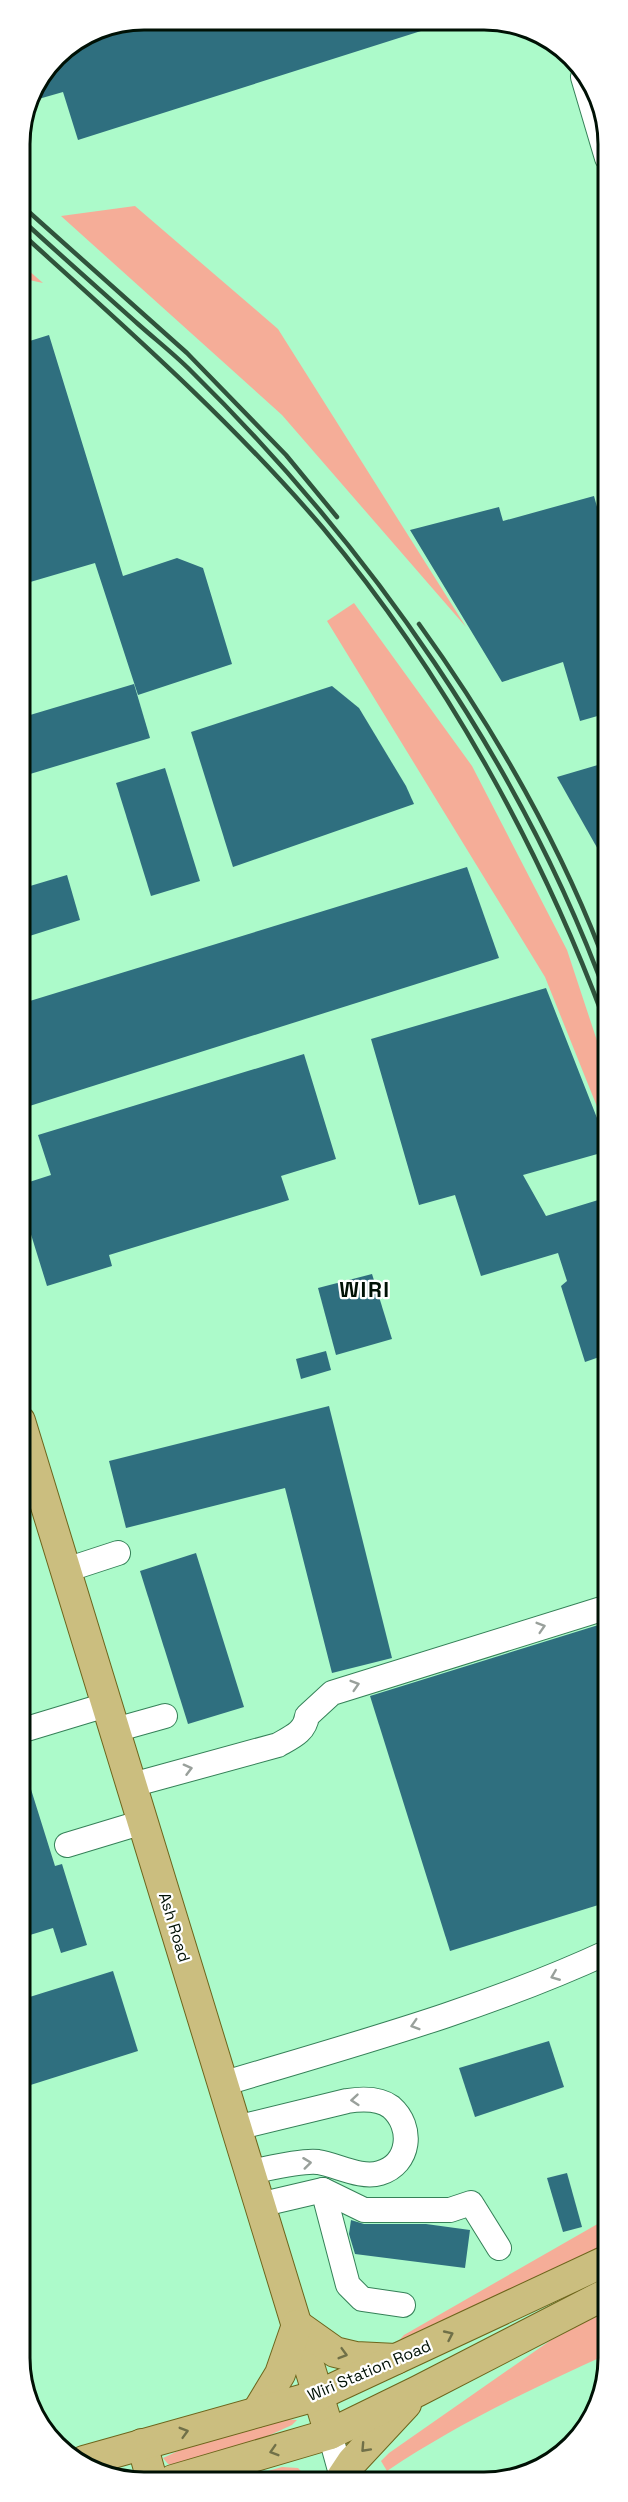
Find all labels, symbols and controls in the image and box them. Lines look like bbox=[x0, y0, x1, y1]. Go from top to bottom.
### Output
district label: WIRI bbox=[339, 1275, 391, 1303]
one-way arrow bbox=[535, 1622, 546, 1635]
one-way arrow bbox=[349, 1680, 360, 1693]
one-way arrow bbox=[183, 1764, 193, 1777]
street label: Ash Road bbox=[154, 1890, 195, 1965]
one-way arrow bbox=[550, 1969, 561, 1981]
one-way arrow bbox=[410, 2018, 421, 2030]
one-way arrow bbox=[350, 2094, 359, 2107]
one-way arrow bbox=[303, 2158, 312, 2170]
one-way arrow bbox=[442, 2331, 453, 2343]
street label: Wiri Station Road bbox=[304, 2335, 434, 2406]
one-way arrow bbox=[337, 2347, 348, 2359]
one-way arrow bbox=[179, 2427, 189, 2439]
one-way arrow bbox=[361, 2442, 372, 2452]
one-way arrow bbox=[269, 2444, 280, 2456]

